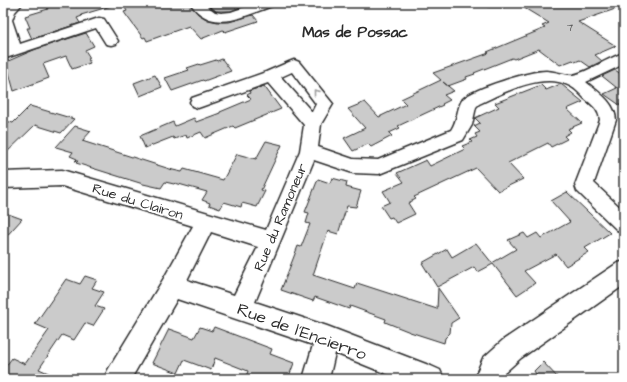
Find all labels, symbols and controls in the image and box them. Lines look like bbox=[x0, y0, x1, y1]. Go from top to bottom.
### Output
house number: 7 bbox=[567, 21, 573, 35]
district label: Mas de Possac bbox=[302, 22, 408, 43]
one-way arrow bbox=[313, 90, 320, 97]
street label: Rue du Ramoneur bbox=[249, 160, 313, 274]
street label: Rue du Clairon bbox=[90, 179, 186, 225]
street label: Rue de l'Encierro bbox=[234, 297, 370, 367]

